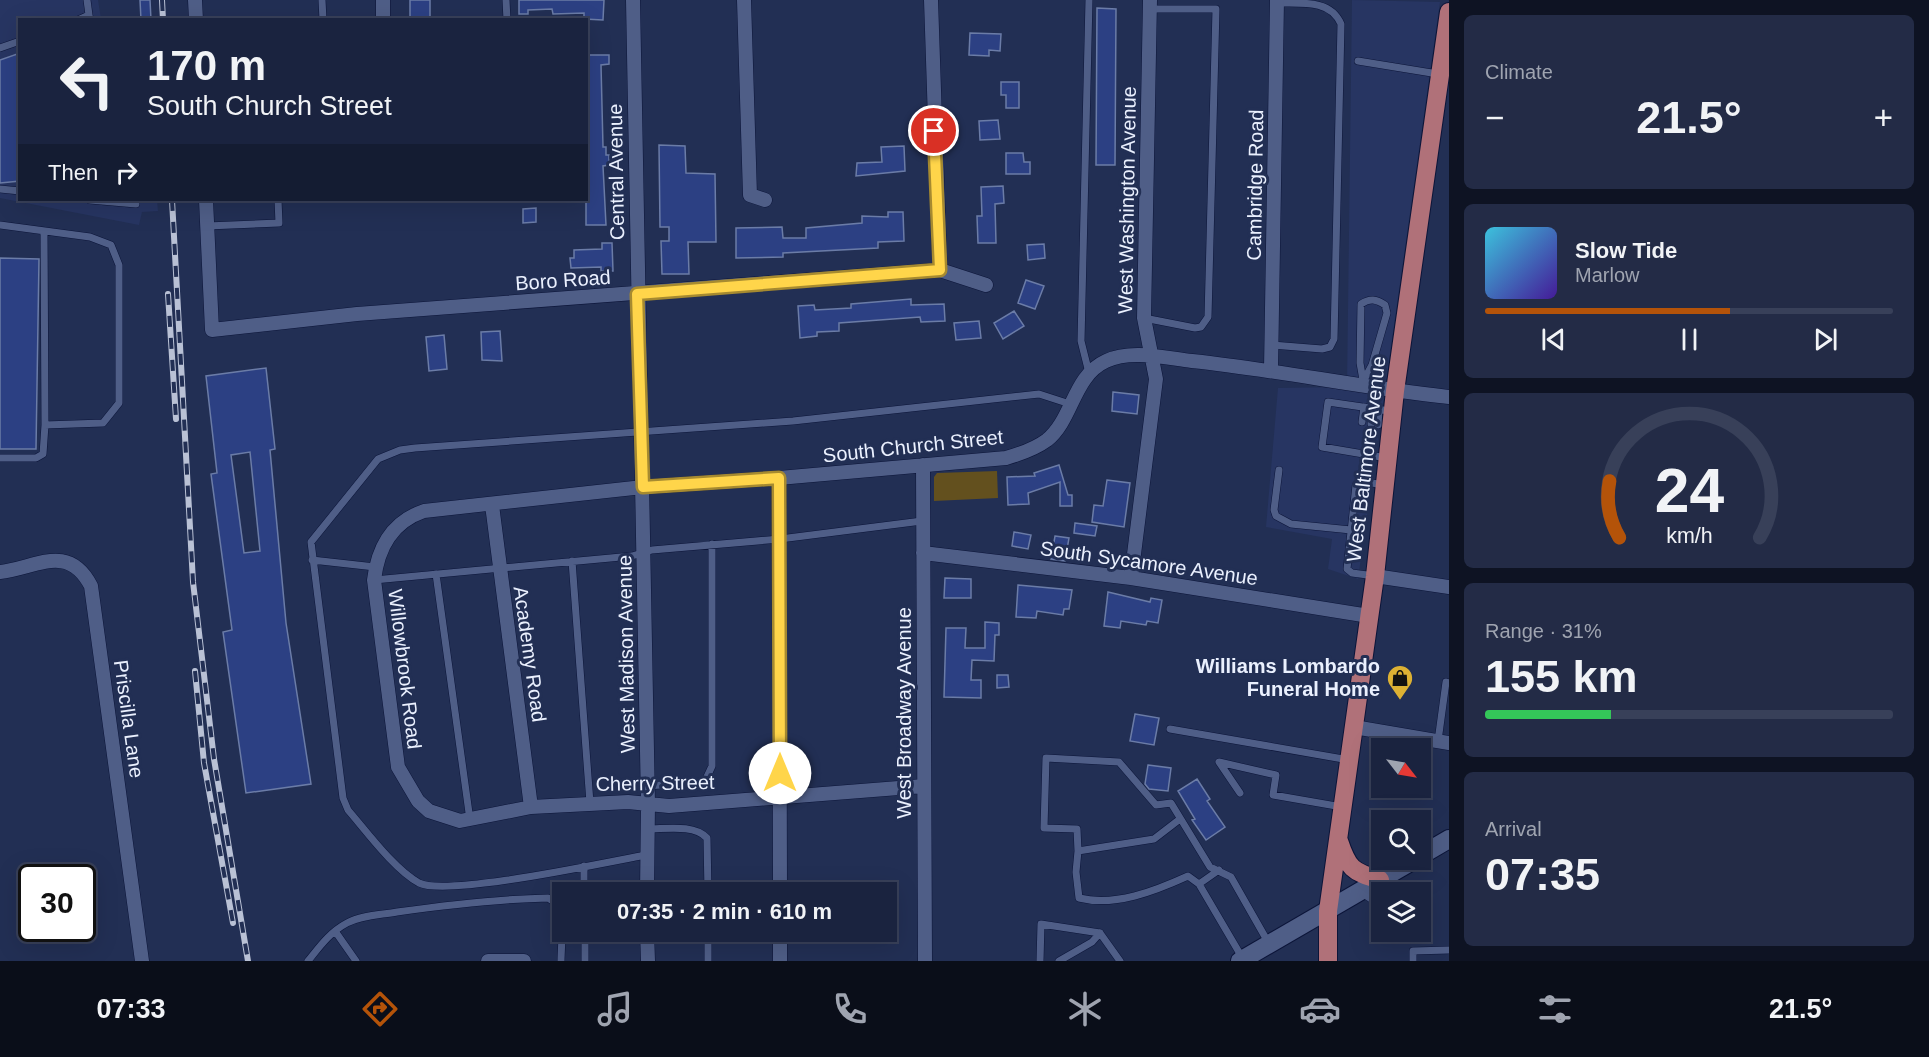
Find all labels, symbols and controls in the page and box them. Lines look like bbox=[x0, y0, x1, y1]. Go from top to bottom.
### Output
icon: left bbox=[48, 42, 126, 120]
text: 170 m bbox=[147, 42, 266, 89]
text: Climate bbox=[1485, 61, 1553, 83]
street label: West Washington Avenue bbox=[1114, 86, 1140, 314]
text: South Church Street bbox=[147, 91, 392, 121]
text: 21.5° bbox=[1636, 92, 1742, 143]
text: − bbox=[1485, 99, 1504, 136]
text: + bbox=[1874, 99, 1893, 136]
street label: Central Avenue bbox=[604, 104, 628, 240]
pin bbox=[908, 105, 959, 156]
street label: Cambridge Road bbox=[1243, 109, 1267, 261]
icon: arrive bbox=[917, 114, 950, 147]
icon: right bbox=[110, 156, 143, 189]
text: Then bbox=[48, 160, 98, 185]
text: Slow Tide bbox=[1575, 238, 1677, 263]
text: Marlow bbox=[1575, 264, 1639, 286]
street label: Boro Road bbox=[515, 266, 611, 294]
icon: previous bbox=[1537, 323, 1570, 356]
icon: pause bbox=[1673, 323, 1706, 356]
icon: next bbox=[1809, 323, 1842, 356]
street label: West Baltimore Avenue bbox=[1342, 355, 1390, 563]
street label: South Church Street bbox=[822, 426, 1005, 466]
text: 24 bbox=[1654, 456, 1724, 525]
text: km/h bbox=[1666, 524, 1712, 548]
street label: South Sycamore Avenue bbox=[1039, 537, 1259, 589]
street label: West Madison Avenue bbox=[613, 555, 639, 753]
street label: Academy Road bbox=[510, 585, 550, 723]
street label: Willowbrook Road bbox=[384, 588, 426, 750]
street label: West Broadway Avenue bbox=[893, 607, 915, 819]
text: Range · 31% bbox=[1485, 620, 1602, 642]
text: 155 km bbox=[1485, 651, 1638, 702]
place label: Williams Lombardo Funeral Home bbox=[1196, 655, 1380, 700]
street label: Priscilla Lane bbox=[110, 659, 148, 779]
shop icon: Williams Lombardo Funeral Home bbox=[1385, 663, 1415, 701]
north arrow bbox=[1371, 738, 1431, 798]
map controls bbox=[1371, 738, 1431, 942]
position arrow bbox=[748, 741, 812, 805]
street label: Cherry Street bbox=[595, 771, 715, 795]
button: search bbox=[1371, 810, 1431, 870]
text: Arrival bbox=[1485, 818, 1542, 840]
text: 07:35 bbox=[1485, 849, 1600, 900]
speed limit sign: 30 bbox=[18, 864, 96, 942]
button: layers bbox=[1371, 882, 1431, 942]
text: 07:35 · 2 min · 610 m bbox=[617, 899, 832, 924]
icon: directions bbox=[359, 988, 401, 1030]
icon: music bbox=[594, 988, 636, 1030]
icon: phone bbox=[829, 988, 871, 1030]
icon: climate bbox=[1064, 988, 1106, 1030]
icon: car bbox=[1299, 988, 1341, 1030]
icon: filters bbox=[1534, 988, 1576, 1030]
text: 07:33 bbox=[97, 994, 166, 1024]
text: 21.5° bbox=[1769, 994, 1832, 1024]

